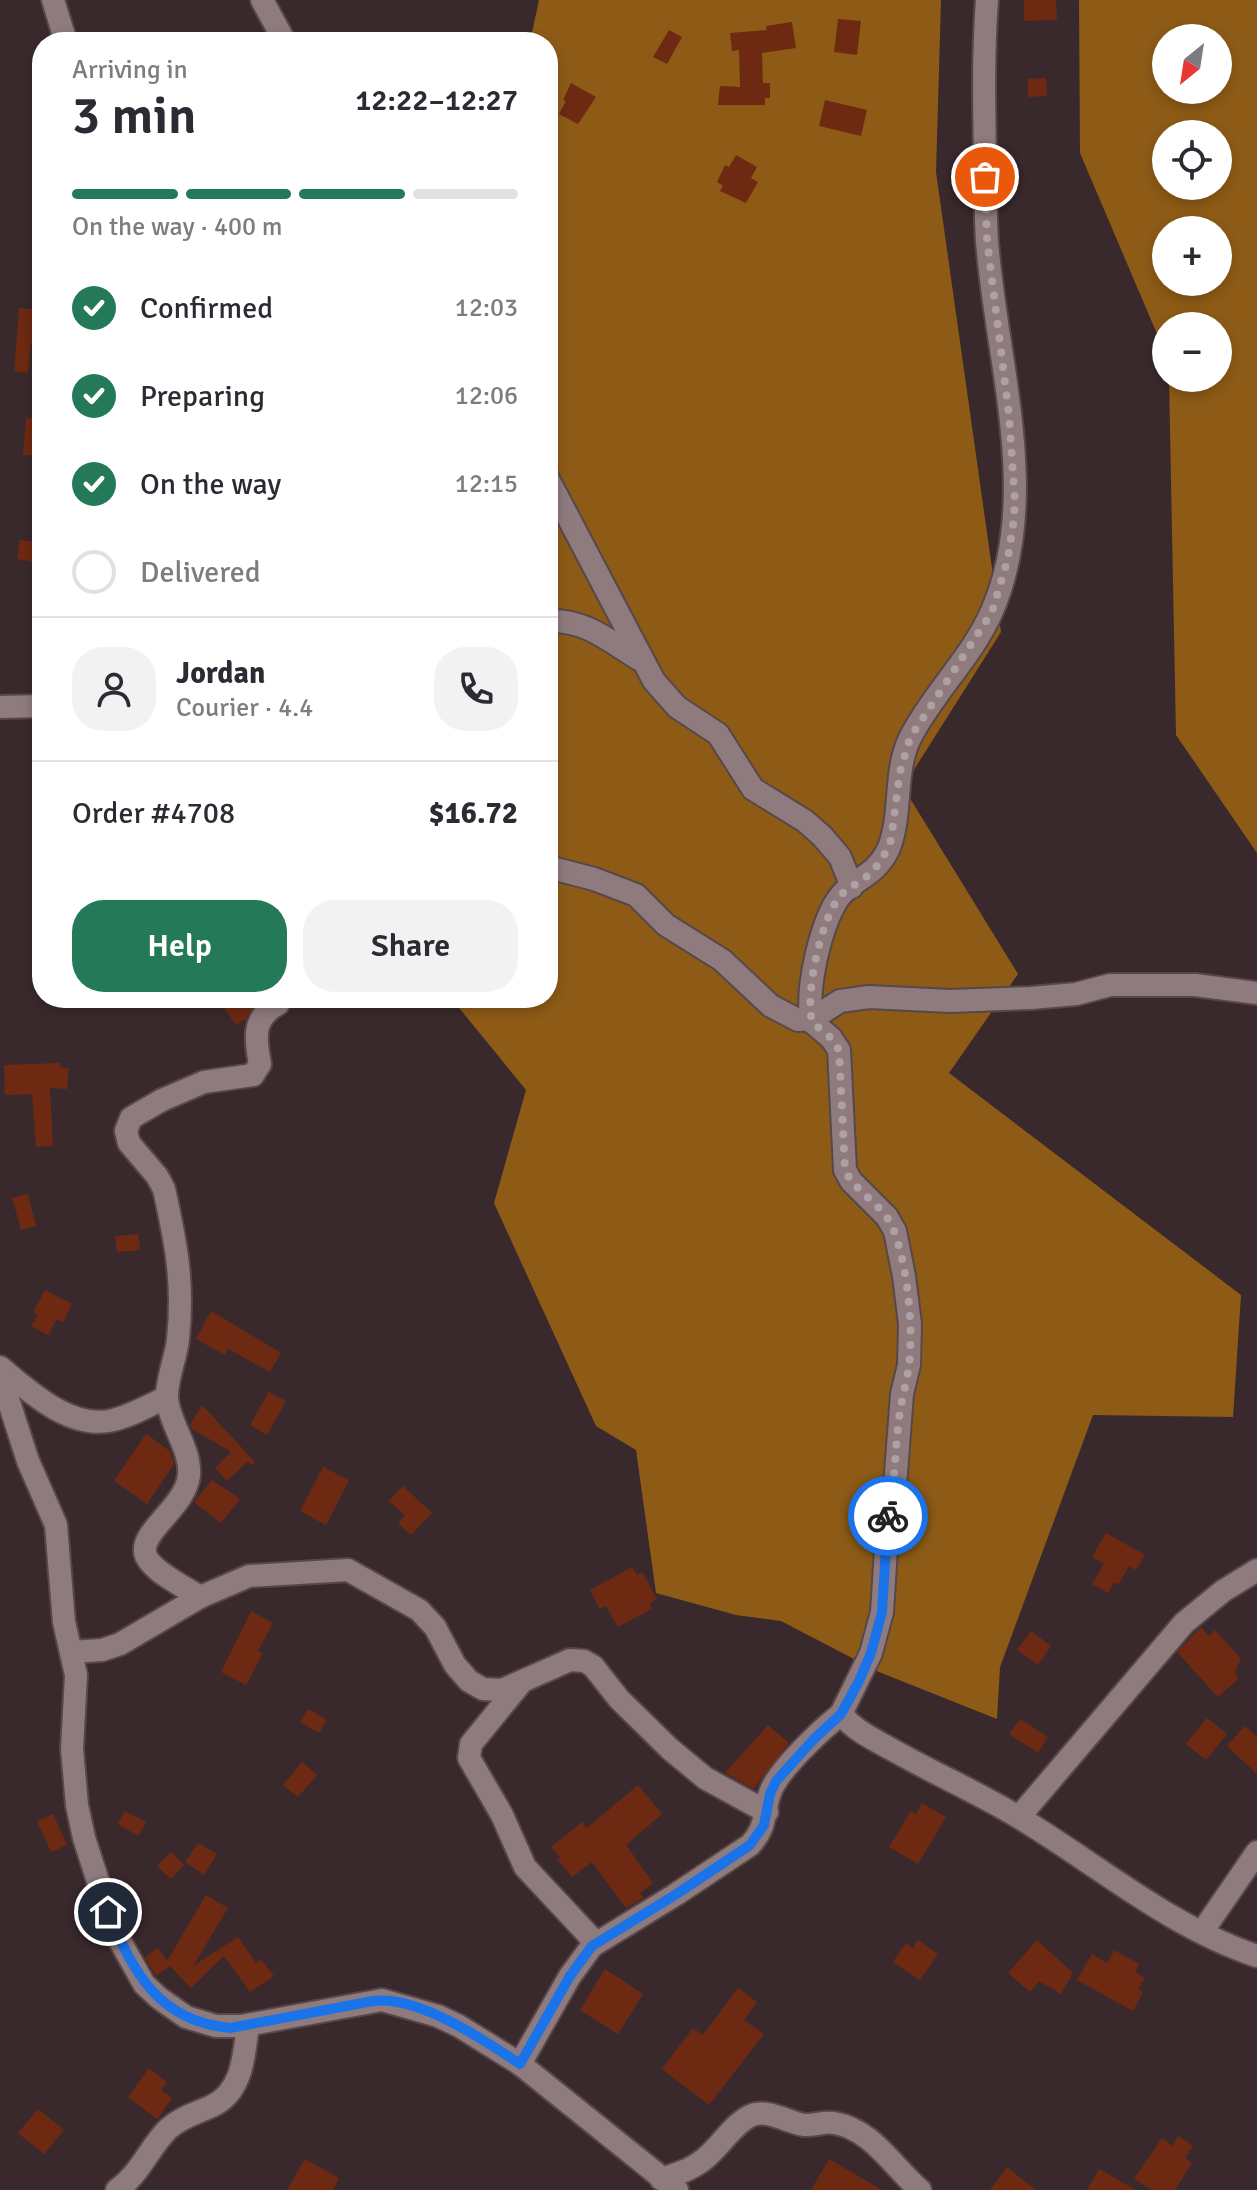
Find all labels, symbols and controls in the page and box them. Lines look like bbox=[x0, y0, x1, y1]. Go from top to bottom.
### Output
north arrow bbox=[1152, 24, 1232, 104]
map controls bbox=[1152, 24, 1232, 392]
text: Arriving in bbox=[72, 54, 188, 86]
text: 12:22–12:27 bbox=[355, 82, 518, 119]
text: 3 min bbox=[72, 84, 197, 148]
button: locate bbox=[1152, 120, 1232, 200]
pin bbox=[951, 143, 1019, 211]
icon: bag bbox=[963, 155, 1007, 199]
text: On the way · 400 m bbox=[72, 211, 282, 243]
button: + bbox=[1152, 216, 1232, 296]
icon: check bbox=[72, 286, 116, 330]
text: Confirmed bbox=[140, 290, 273, 327]
text: 12:03 bbox=[455, 292, 518, 324]
button: − bbox=[1152, 312, 1232, 392]
icon: check bbox=[72, 374, 116, 418]
text: Preparing bbox=[140, 378, 265, 415]
text: 12:06 bbox=[455, 380, 518, 412]
icon: check bbox=[72, 462, 116, 506]
text: On the way bbox=[140, 466, 281, 503]
text: 12:15 bbox=[455, 468, 518, 500]
text: Delivered bbox=[140, 554, 261, 591]
button: person bbox=[72, 647, 156, 731]
button: phone bbox=[434, 647, 518, 731]
text: Jordan bbox=[176, 655, 265, 692]
text: Courier · 4.4 bbox=[176, 692, 313, 724]
text: Order #4708 bbox=[72, 795, 235, 832]
text: $16.72 bbox=[428, 795, 518, 832]
button: Help bbox=[72, 900, 287, 992]
button: Share bbox=[303, 900, 518, 992]
courier bbox=[848, 1476, 928, 1556]
icon: bike bbox=[866, 1494, 910, 1538]
pin bbox=[74, 1878, 142, 1946]
icon: home bbox=[86, 1890, 130, 1934]

